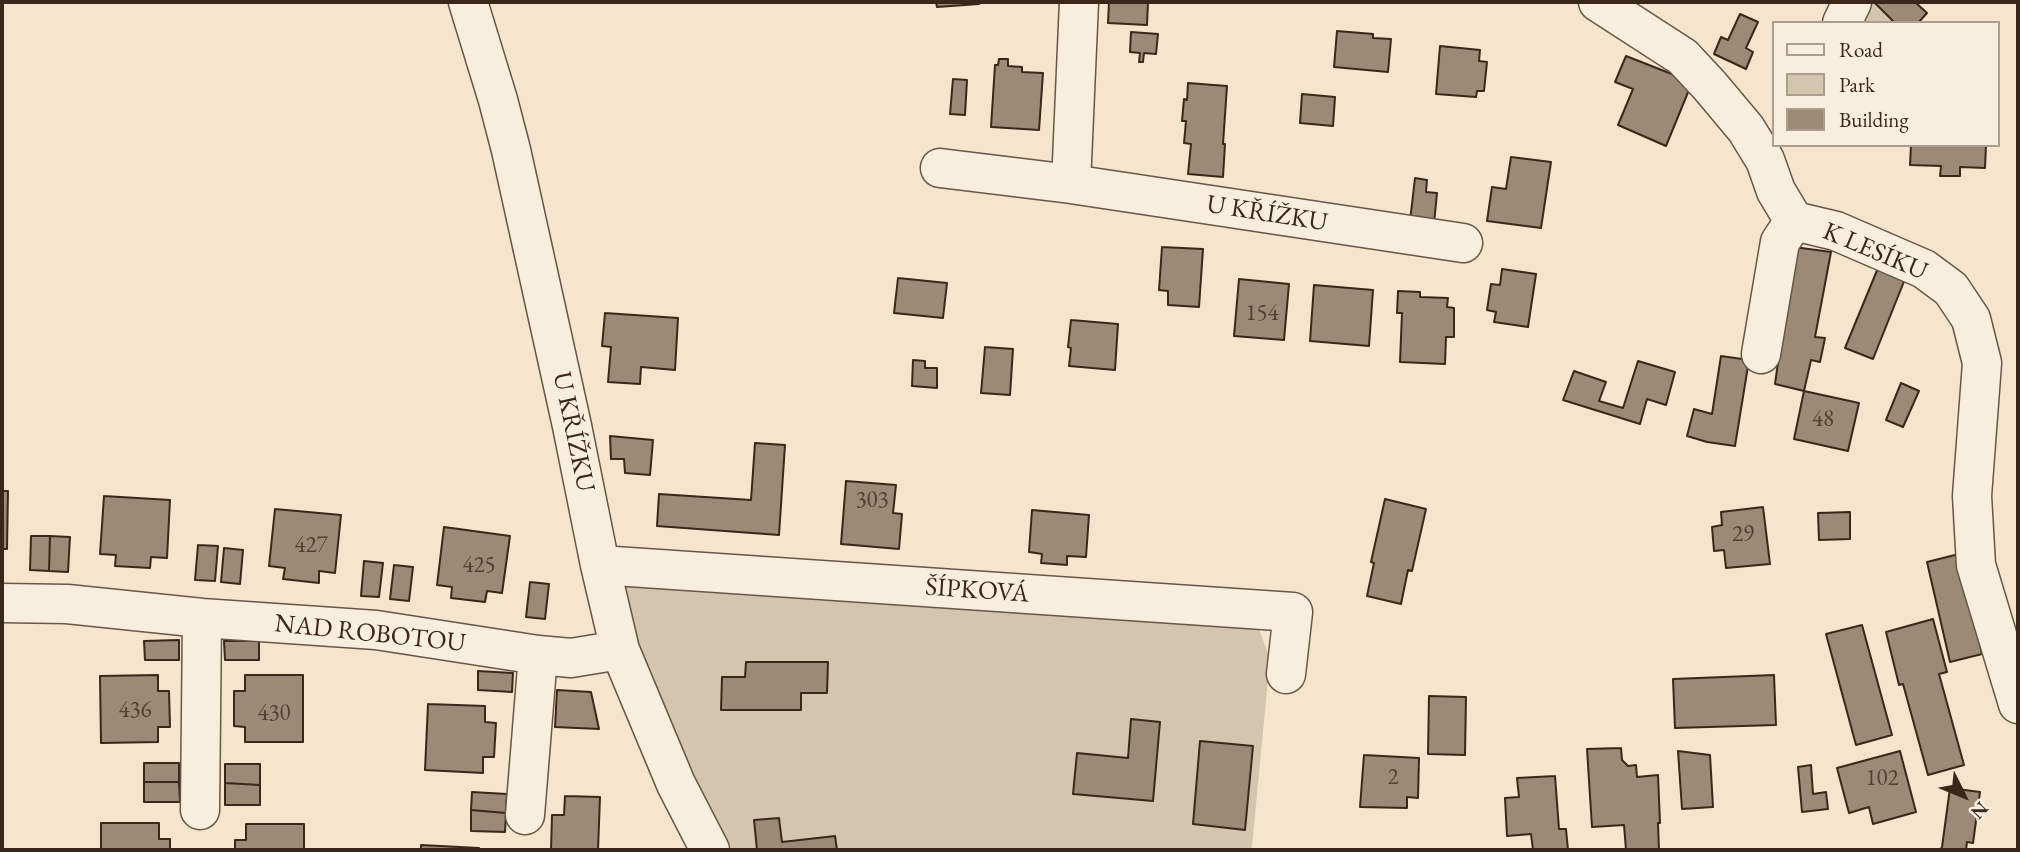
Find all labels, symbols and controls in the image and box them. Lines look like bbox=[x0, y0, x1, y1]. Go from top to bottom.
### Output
legend bbox=[1772, 21, 1999, 147]
text: Road bbox=[1839, 36, 1883, 63]
text: Park bbox=[1839, 71, 1875, 98]
text: Building bbox=[1839, 106, 1909, 133]
street label: U KŘÍŽKU bbox=[1204, 189, 1330, 239]
street label: K LESÍKU bbox=[1818, 216, 1932, 288]
house number: 154 bbox=[1245, 300, 1279, 328]
street label: U KŘÍŽKU bbox=[545, 369, 601, 495]
house number: 48 bbox=[1812, 406, 1834, 434]
house number: 303 bbox=[855, 487, 889, 515]
house number: 29 bbox=[1732, 521, 1754, 549]
house number: 427 bbox=[294, 532, 328, 560]
house number: 425 bbox=[462, 552, 496, 580]
street label: ŠÍPKOVÁ bbox=[924, 572, 1030, 610]
street label: NAD ROBOTOU bbox=[273, 608, 467, 660]
house number: 436 bbox=[118, 697, 152, 725]
house number: 430 bbox=[257, 700, 291, 728]
north arrow bbox=[1929, 761, 1999, 831]
house number: 2 bbox=[1387, 764, 1399, 792]
house number: 102 bbox=[1865, 765, 1899, 793]
text: N bbox=[1965, 797, 1994, 825]

